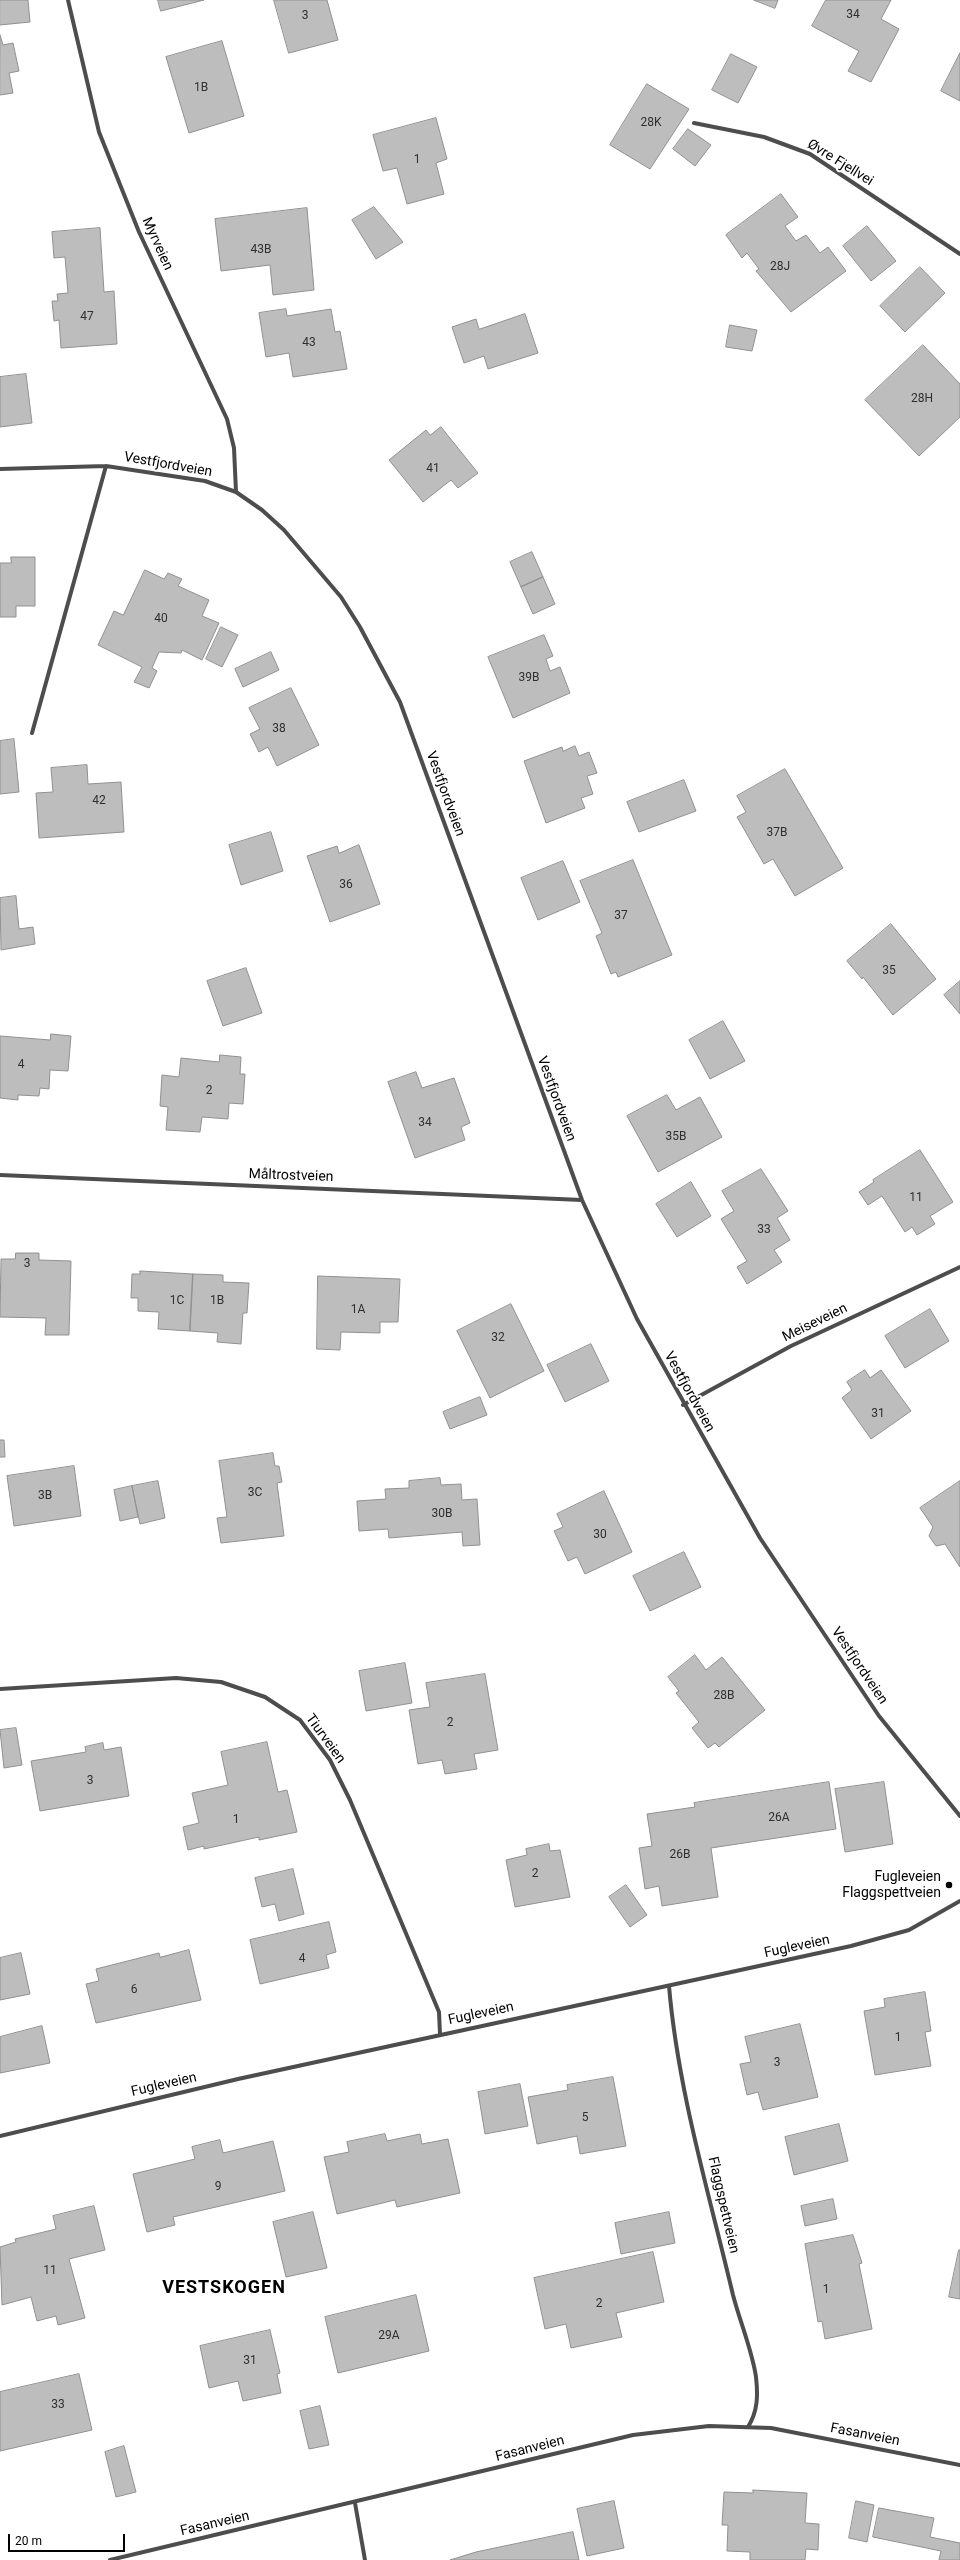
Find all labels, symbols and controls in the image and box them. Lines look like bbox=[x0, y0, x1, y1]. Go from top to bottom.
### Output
house number: 34 bbox=[846, 8, 860, 22]
house number: 3 bbox=[302, 9, 308, 23]
house number: 1B bbox=[194, 81, 208, 95]
house number: 28K bbox=[640, 116, 662, 130]
street label: Øvre Fjellvei bbox=[804, 136, 876, 190]
house number: 1 bbox=[414, 153, 420, 167]
street label: Myrveien bbox=[138, 215, 176, 273]
house number: 43B bbox=[251, 243, 271, 257]
house number: 28J bbox=[770, 260, 790, 274]
house number: 47 bbox=[80, 310, 94, 324]
house number: 43 bbox=[302, 336, 316, 350]
house number: 28H bbox=[911, 392, 933, 406]
street label: Vestfjordveien bbox=[123, 449, 213, 481]
house number: 41 bbox=[426, 462, 440, 476]
house number: 40 bbox=[154, 612, 168, 626]
house number: 39B bbox=[519, 671, 539, 685]
house number: 38 bbox=[272, 722, 286, 736]
street label: Vestfjordveien bbox=[422, 749, 468, 839]
house number: 42 bbox=[92, 794, 106, 808]
house number: 37B bbox=[767, 826, 787, 840]
house number: 36 bbox=[339, 878, 353, 892]
house number: 37 bbox=[614, 909, 628, 923]
house number: 35 bbox=[882, 964, 896, 978]
street label: Vestfjordveien bbox=[533, 1054, 579, 1144]
house number: 4 bbox=[18, 1058, 24, 1072]
house number: 2 bbox=[206, 1084, 212, 1098]
house number: 34 bbox=[418, 1116, 432, 1130]
house number: 35B bbox=[666, 1130, 686, 1144]
street label: Måltrostveien bbox=[248, 1166, 334, 1186]
house number: 11 bbox=[909, 1191, 923, 1205]
house number: 33 bbox=[757, 1223, 771, 1237]
house number: 3 bbox=[24, 1257, 30, 1271]
house number: 1C bbox=[170, 1294, 184, 1308]
house number: 1B bbox=[210, 1294, 224, 1308]
street label: Meiseveien bbox=[780, 1300, 850, 1346]
house number: 1A bbox=[351, 1303, 365, 1317]
house number: 32 bbox=[491, 1331, 505, 1345]
street label: Vestfjordveien bbox=[660, 1349, 718, 1435]
house number: 31 bbox=[871, 1407, 885, 1421]
house number: 3C bbox=[248, 1486, 262, 1500]
house number: 3B bbox=[38, 1489, 52, 1503]
house number: 30B bbox=[432, 1507, 452, 1521]
house number: 30 bbox=[593, 1528, 607, 1542]
street label: Vestfjordveien bbox=[827, 1624, 891, 1708]
house number: 28B bbox=[714, 1689, 734, 1703]
street label: Tiurveien bbox=[301, 1711, 349, 1767]
house number: 2 bbox=[447, 1716, 453, 1730]
house number: 3 bbox=[87, 1774, 93, 1788]
house number: 26A bbox=[768, 1811, 790, 1825]
house number: 1 bbox=[233, 1813, 239, 1827]
house number: 26B bbox=[670, 1848, 690, 1862]
house number: 2 bbox=[532, 1867, 538, 1881]
place label: Fugleveien Flaggspettveien bbox=[842, 1869, 941, 1902]
marker: Fugleveien Flaggspettveien bbox=[944, 1880, 954, 1890]
street label: Fugleveien bbox=[763, 1932, 831, 1962]
house number: 4 bbox=[299, 1952, 305, 1966]
house number: 6 bbox=[131, 1983, 137, 1997]
street label: Fugleveien bbox=[447, 1999, 515, 2029]
house number: 1 bbox=[895, 2031, 901, 2045]
house number: 3 bbox=[774, 2056, 780, 2070]
street label: Fugleveien bbox=[130, 2069, 198, 2101]
house number: 5 bbox=[582, 2111, 588, 2125]
street label: Flaggspettveien bbox=[704, 2155, 742, 2255]
house number: 9 bbox=[215, 2180, 221, 2194]
house number: 11 bbox=[43, 2264, 57, 2278]
district label: VESTSKOGEN bbox=[162, 2277, 286, 2299]
house number: 1 bbox=[823, 2283, 829, 2297]
house number: 2 bbox=[596, 2297, 602, 2311]
house number: 29A bbox=[378, 2329, 400, 2343]
house number: 31 bbox=[243, 2354, 257, 2368]
house number: 33 bbox=[51, 2398, 65, 2412]
street label: Fasanveien bbox=[829, 2420, 901, 2450]
street label: Fasanveien bbox=[494, 2432, 566, 2466]
street label: Fasanveien bbox=[179, 2508, 251, 2540]
scale bar bbox=[10, 2526, 127, 2552]
text: 20 m bbox=[15, 2534, 42, 2548]

